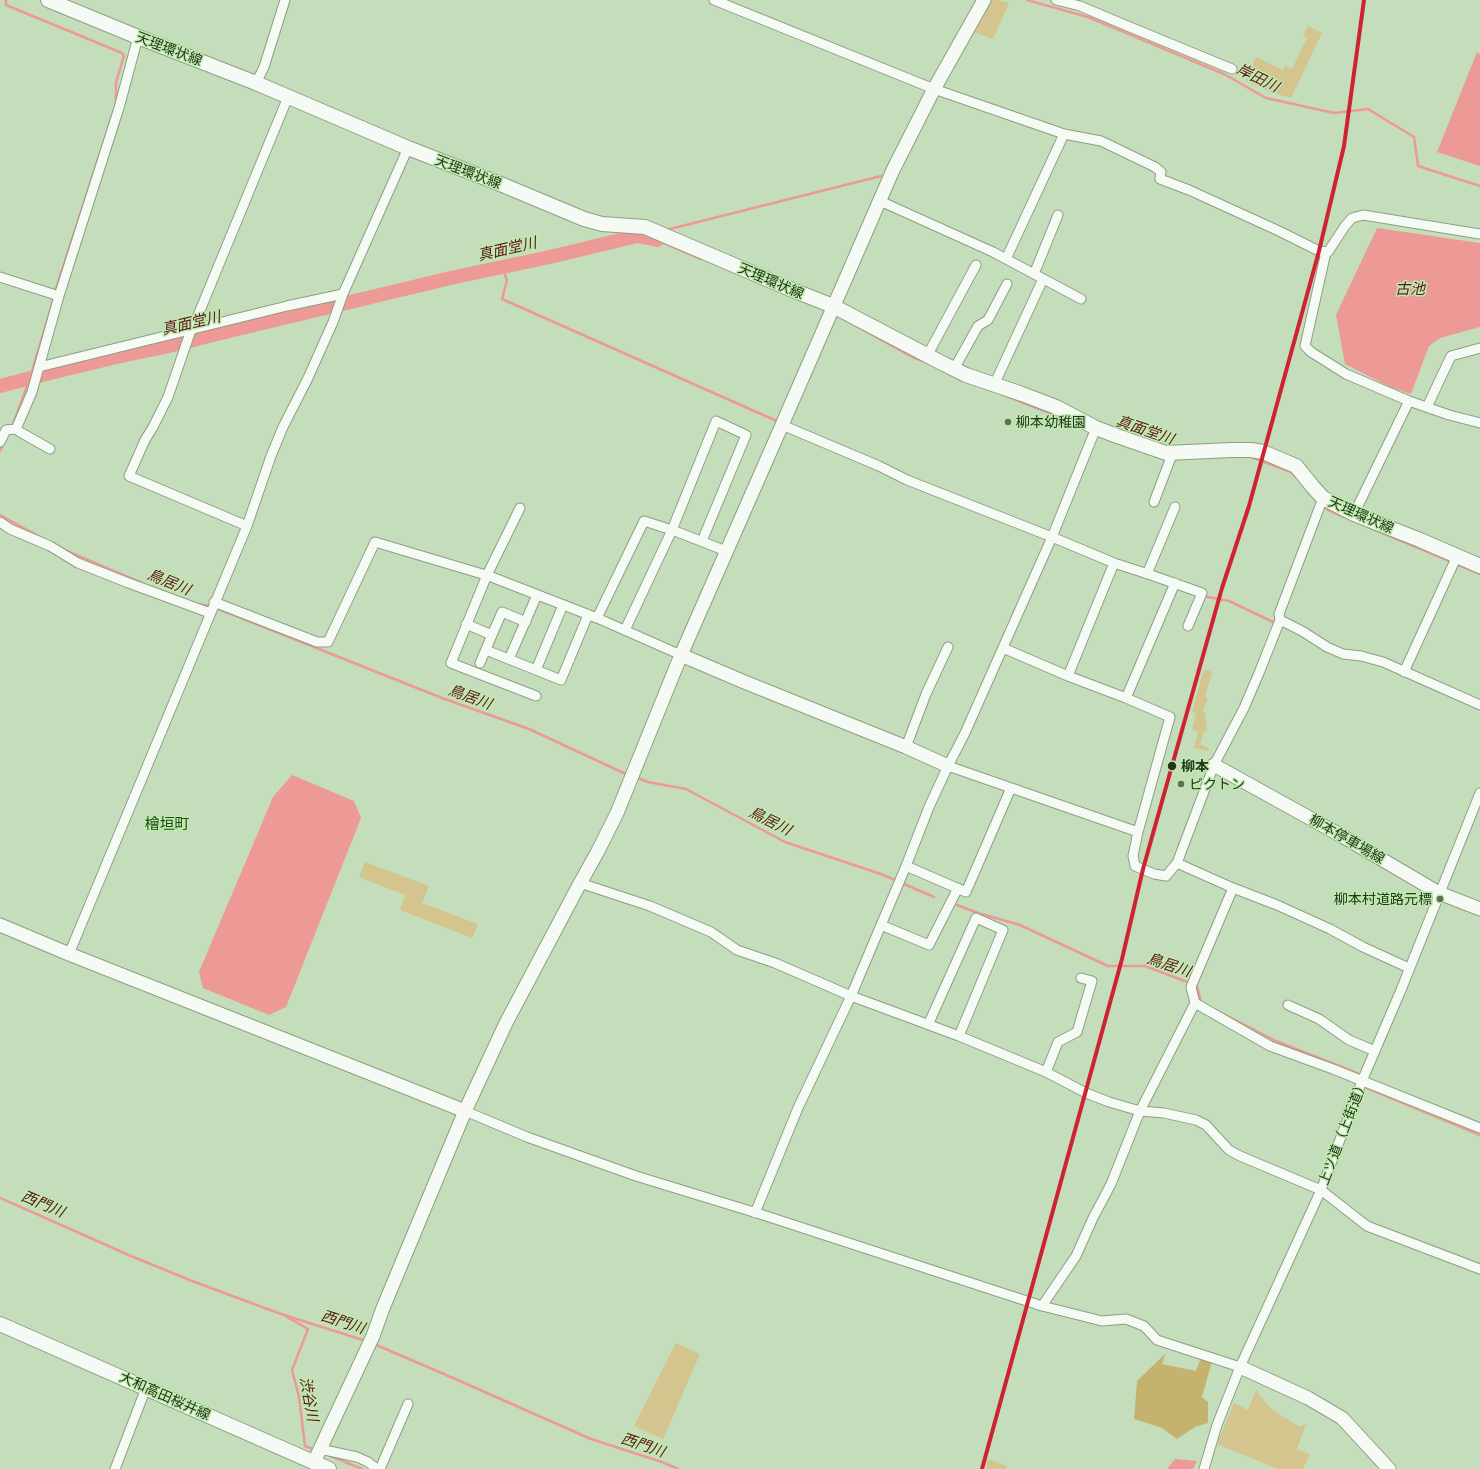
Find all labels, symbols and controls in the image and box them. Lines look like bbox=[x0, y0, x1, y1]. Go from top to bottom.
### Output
street label: 天理環状線 bbox=[133, 29, 205, 69]
water label: 岸田川 bbox=[1234, 60, 1282, 96]
street label: 天理環状線 bbox=[432, 152, 504, 192]
water label: 真面堂川 bbox=[476, 233, 538, 265]
street label: 天理環状線 bbox=[736, 260, 806, 302]
water label: 古池 bbox=[1395, 280, 1425, 298]
water label: 真面堂川 bbox=[160, 307, 222, 339]
water label: 真面堂川 bbox=[1114, 412, 1176, 448]
place label: 柳本幼稚園 bbox=[1016, 414, 1086, 430]
marker: 柳本幼稚園 bbox=[1003, 417, 1013, 427]
street label: 天理環状線 bbox=[1326, 493, 1396, 537]
water label: 鳥居川 bbox=[145, 565, 193, 599]
water label: 鳥居川 bbox=[446, 681, 494, 713]
place label: 柳本 bbox=[1181, 758, 1209, 774]
marker: 柳本 bbox=[1166, 760, 1178, 772]
place label: ピクトン bbox=[1189, 776, 1245, 792]
marker: ピクトン bbox=[1176, 779, 1186, 789]
water label: 鳥居川 bbox=[746, 803, 794, 839]
street label: 柳本停車場線 bbox=[1306, 811, 1388, 867]
district label: 檜垣町 bbox=[145, 815, 189, 833]
place label: 柳本村道路元標 bbox=[1334, 891, 1432, 907]
marker: 柳本村道路元標 bbox=[1435, 894, 1445, 904]
water label: 鳥居川 bbox=[1145, 949, 1193, 981]
street label: 上ツ道（上街道） bbox=[1315, 1077, 1371, 1187]
water label: 西門川 bbox=[19, 1187, 67, 1221]
water label: 西門川 bbox=[319, 1306, 367, 1338]
street label: 大和高田桜井線 bbox=[117, 1368, 213, 1424]
water label: 渋谷川 bbox=[296, 1375, 322, 1423]
water label: 西門川 bbox=[619, 1429, 667, 1461]

